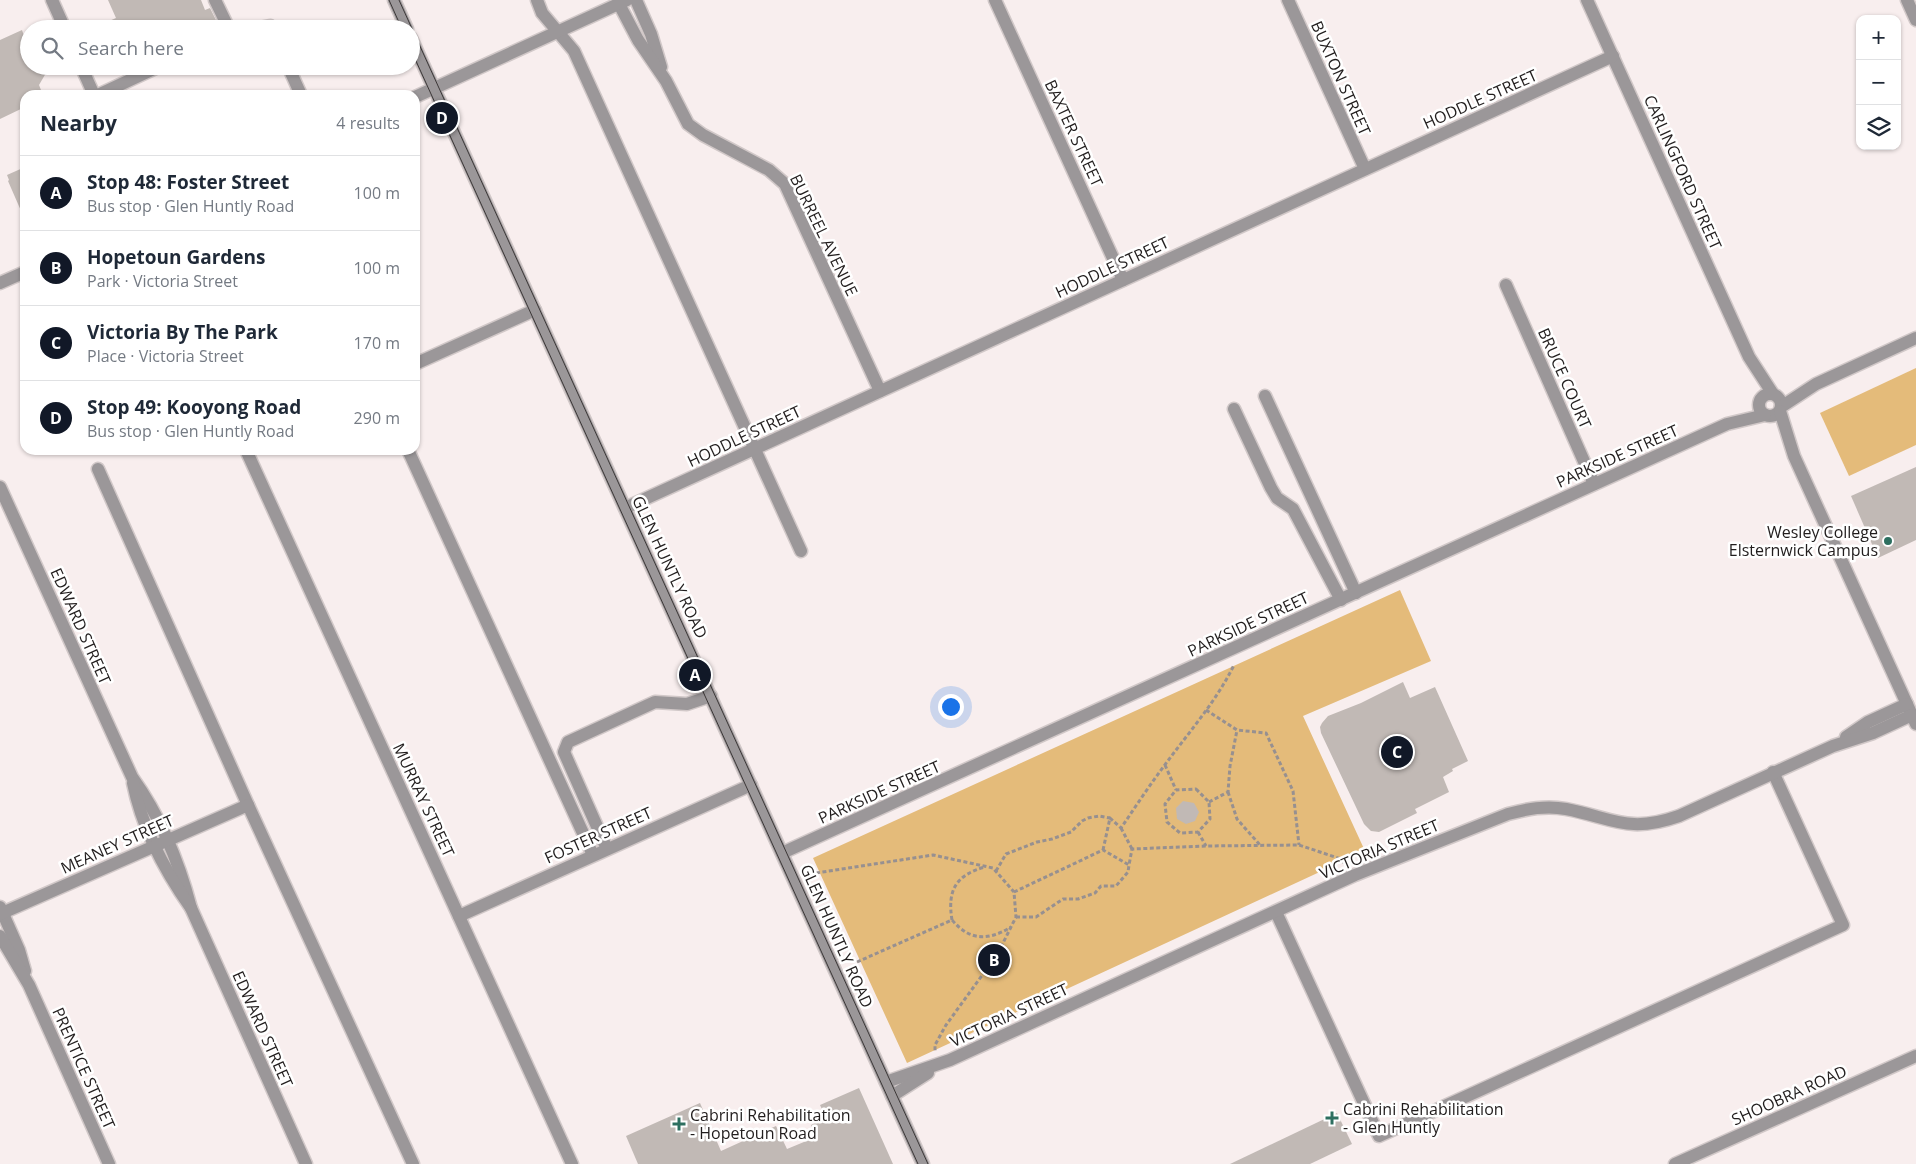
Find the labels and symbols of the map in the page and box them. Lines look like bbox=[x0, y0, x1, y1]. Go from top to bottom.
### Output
street label: BUXTON STREET bbox=[1306, 17, 1376, 139]
street label: HODDLE STREET bbox=[1419, 64, 1541, 134]
street label: BAXTER STREET bbox=[1040, 76, 1108, 190]
street label: CARLINGFORD STREET bbox=[1639, 91, 1727, 253]
pin: D bbox=[426, 99, 458, 137]
street label: BURREEL AVENUE bbox=[785, 170, 863, 300]
street label: HODDLE STREET bbox=[1052, 231, 1173, 303]
street label: BRUCE COURT bbox=[1533, 324, 1597, 432]
street label: HODDLE STREET bbox=[684, 400, 805, 472]
street label: PARKSIDE STREET bbox=[1553, 419, 1682, 493]
street label: GLEN HUNTLY ROAD bbox=[627, 492, 713, 642]
place label: Wesley College Elsternwick Campus bbox=[1729, 521, 1878, 561]
marker: Wesley College Elsternwick Campus bbox=[1882, 535, 1894, 547]
street label: EDWARD STREET bbox=[46, 564, 117, 688]
street label: PARKSIDE STREET bbox=[1184, 586, 1312, 662]
pin: A bbox=[679, 656, 711, 694]
your location bbox=[938, 694, 964, 720]
pin: C bbox=[1381, 733, 1413, 771]
street label: MURRAY STREET bbox=[388, 740, 460, 861]
street label: PARKSIDE STREET bbox=[815, 755, 944, 829]
street label: FOSTER STREET bbox=[541, 801, 655, 868]
street label: MEANEY STREET bbox=[57, 809, 177, 879]
street label: VICTORIA STREET bbox=[1316, 814, 1442, 884]
street label: GLEN HUNTLY ROAD bbox=[795, 861, 879, 1011]
pin: B bbox=[978, 941, 1010, 979]
street label: EDWARD STREET bbox=[228, 967, 299, 1091]
street label: VICTORIA STREET bbox=[946, 978, 1072, 1052]
street label: PRENTICE STREET bbox=[47, 1004, 121, 1132]
street label: SHOOBRA ROAD bbox=[1728, 1060, 1850, 1130]
place label: Cabrini Rehabilitation - Glen Huntly bbox=[1343, 1098, 1504, 1138]
place label: Cabrini Rehabilitation - Hopetoun Road bbox=[690, 1104, 851, 1144]
marker: Cabrini Rehabilitation - Glen Huntly bbox=[1325, 1111, 1339, 1125]
marker: Cabrini Rehabilitation - Hopetoun Road bbox=[672, 1117, 686, 1131]

